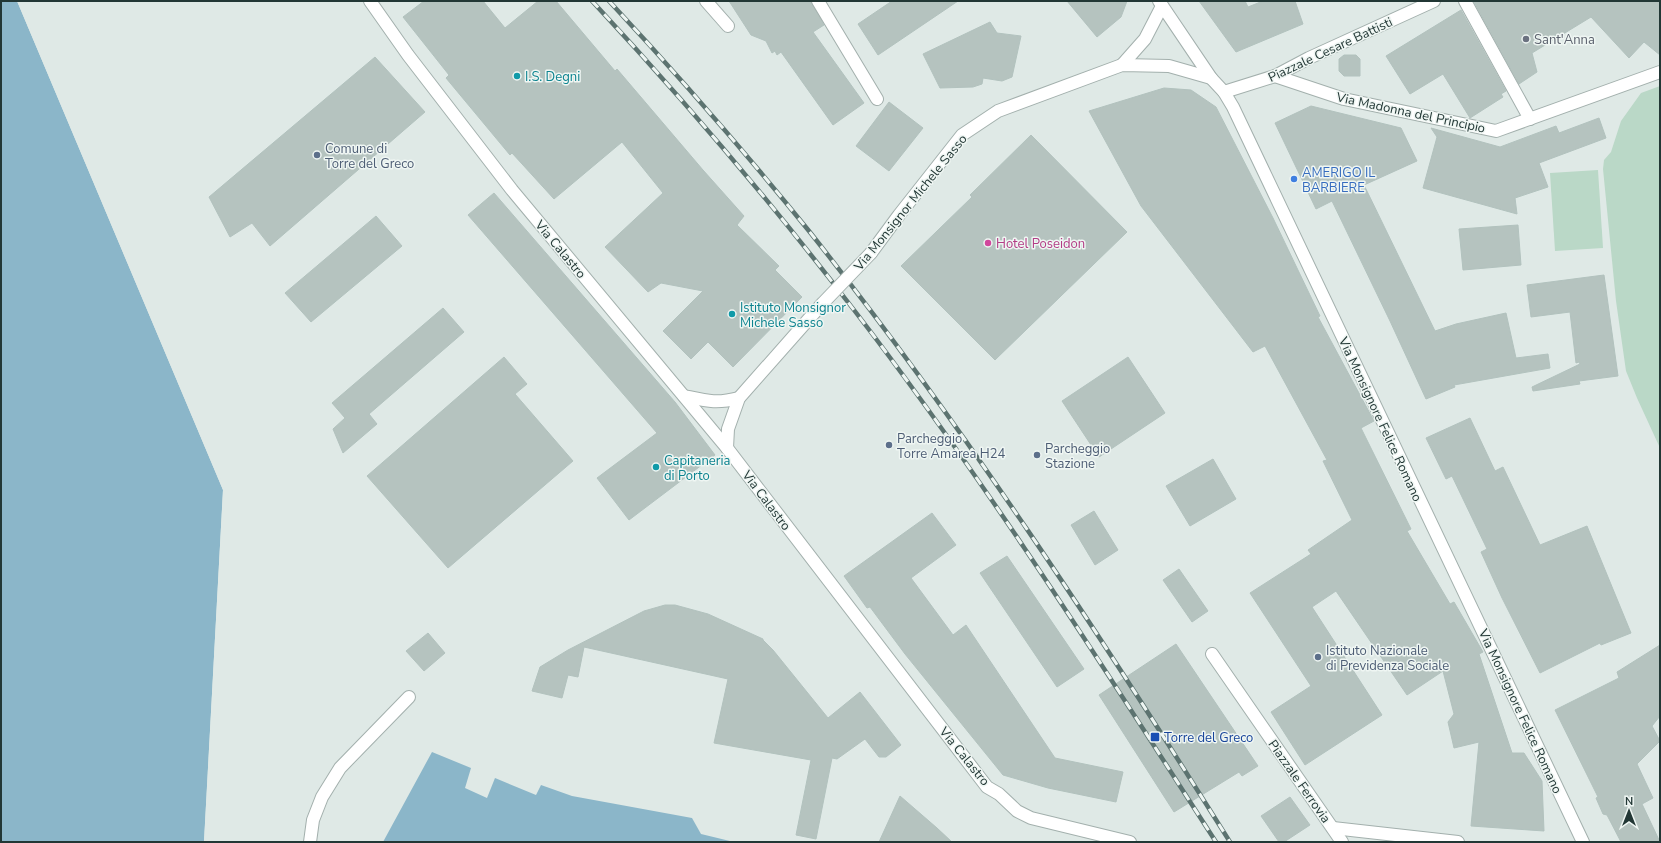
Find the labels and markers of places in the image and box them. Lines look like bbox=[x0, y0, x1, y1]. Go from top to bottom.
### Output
place label: Sant'Anna bbox=[1534, 31, 1595, 49]
marker: Sant'Anna bbox=[1521, 34, 1531, 44]
place label: I.S. Degni bbox=[525, 68, 580, 86]
marker: I.S. Degni bbox=[512, 71, 522, 81]
place label: Comune di Torre del Greco bbox=[325, 140, 414, 173]
marker: Comune di Torre del Greco bbox=[312, 150, 322, 160]
place label: AMERIGO IL BARBIERE bbox=[1302, 164, 1375, 197]
marker: AMERIGO IL BARBIERE bbox=[1289, 174, 1299, 184]
place label: Hotel Poseidon bbox=[996, 235, 1085, 253]
marker: Hotel Poseidon bbox=[983, 238, 993, 248]
place label: Istituto Monsignor Michele Sasso bbox=[740, 299, 846, 332]
marker: Istituto Monsignor Michele Sasso bbox=[727, 309, 737, 319]
place label: Parcheggio Torre Amarea H24 bbox=[897, 430, 1005, 463]
marker: Parcheggio Torre Amarea H24 bbox=[884, 440, 894, 450]
place label: Parcheggio Stazione bbox=[1045, 440, 1110, 473]
marker: Parcheggio Stazione bbox=[1032, 450, 1042, 460]
place label: Capitaneria di Porto bbox=[664, 452, 730, 485]
marker: Capitaneria di Porto bbox=[651, 462, 661, 472]
place label: Istituto Nazionale di Previdenza Sociale bbox=[1326, 642, 1449, 675]
marker: Istituto Nazionale di Previdenza Sociale bbox=[1313, 652, 1323, 662]
place label: Torre del Greco bbox=[1164, 729, 1253, 747]
marker: Torre del Greco bbox=[1149, 731, 1161, 743]

